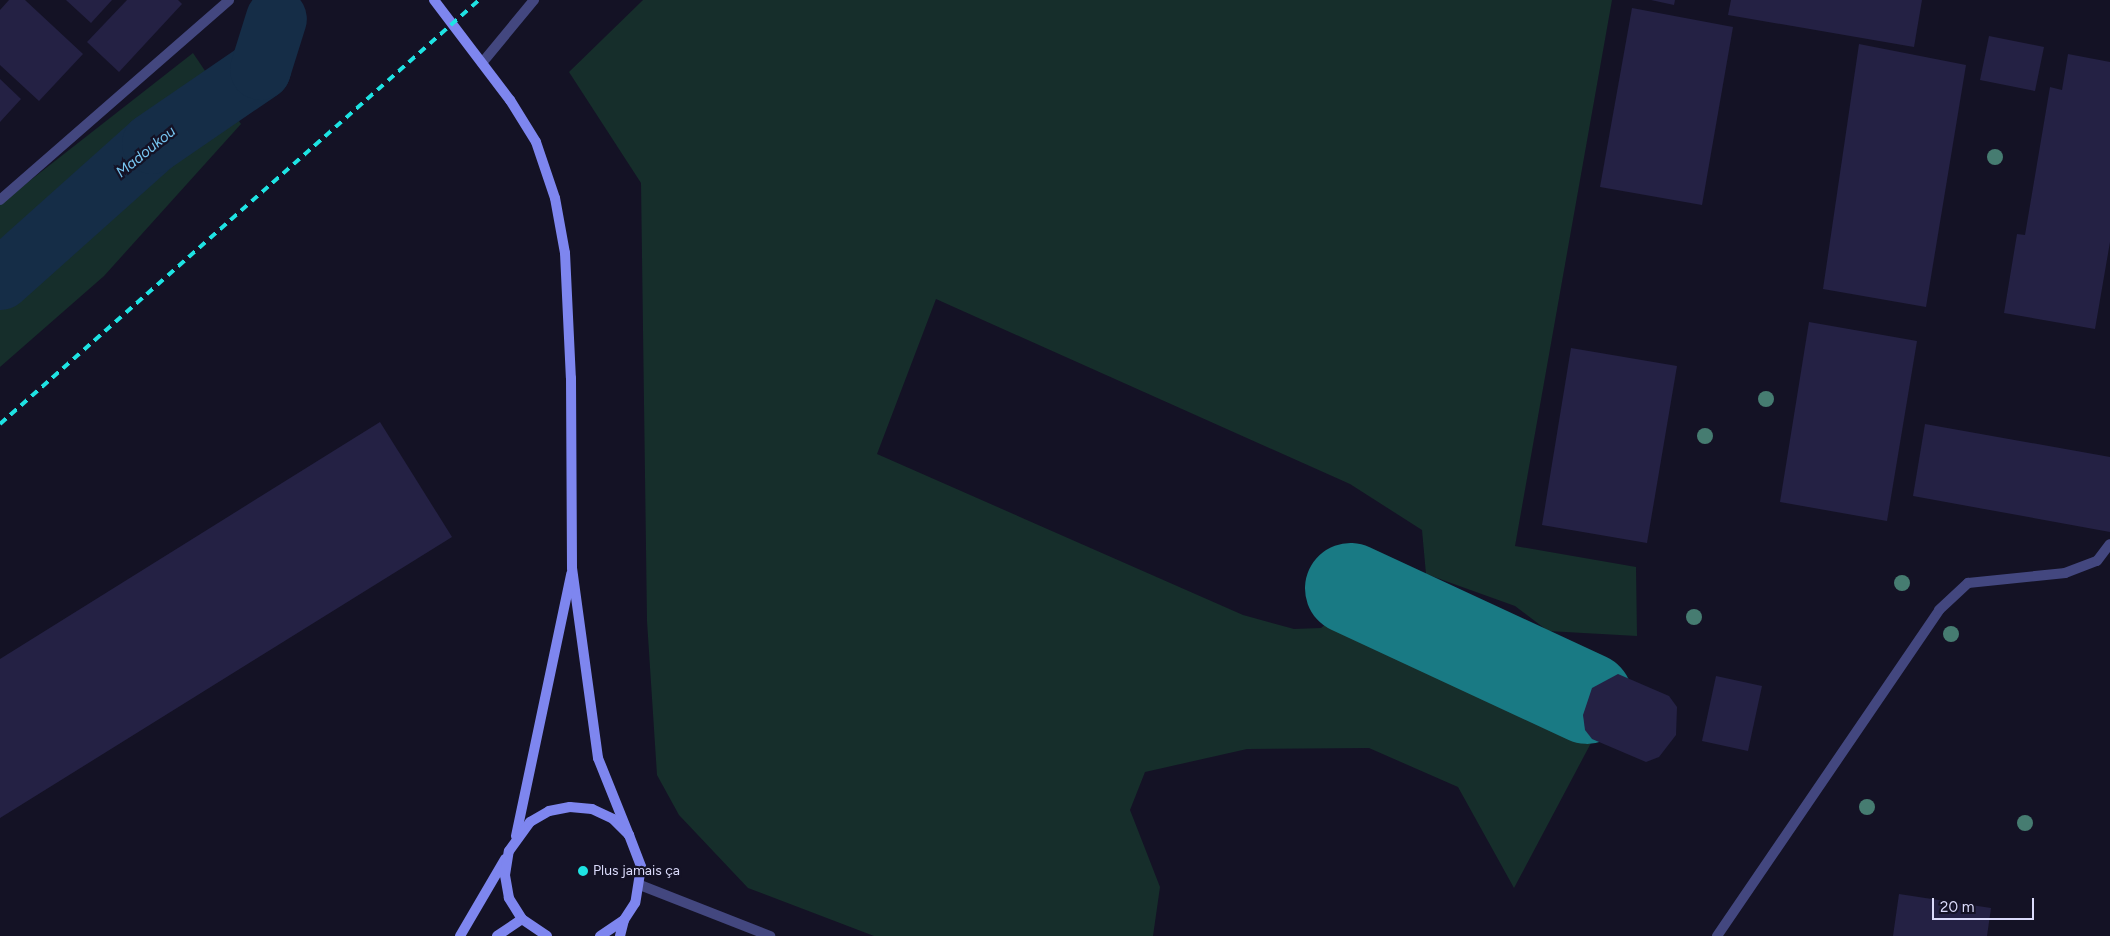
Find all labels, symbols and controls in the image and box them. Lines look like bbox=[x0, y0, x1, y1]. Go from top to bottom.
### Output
water label: Madoukou bbox=[113, 122, 179, 182]
place label: Plus jamais ça bbox=[593, 863, 680, 879]
marker: Plus jamais ça bbox=[577, 865, 589, 877]
scale bar bbox=[1935, 888, 2038, 920]
text: 20 m bbox=[1940, 898, 1974, 916]

